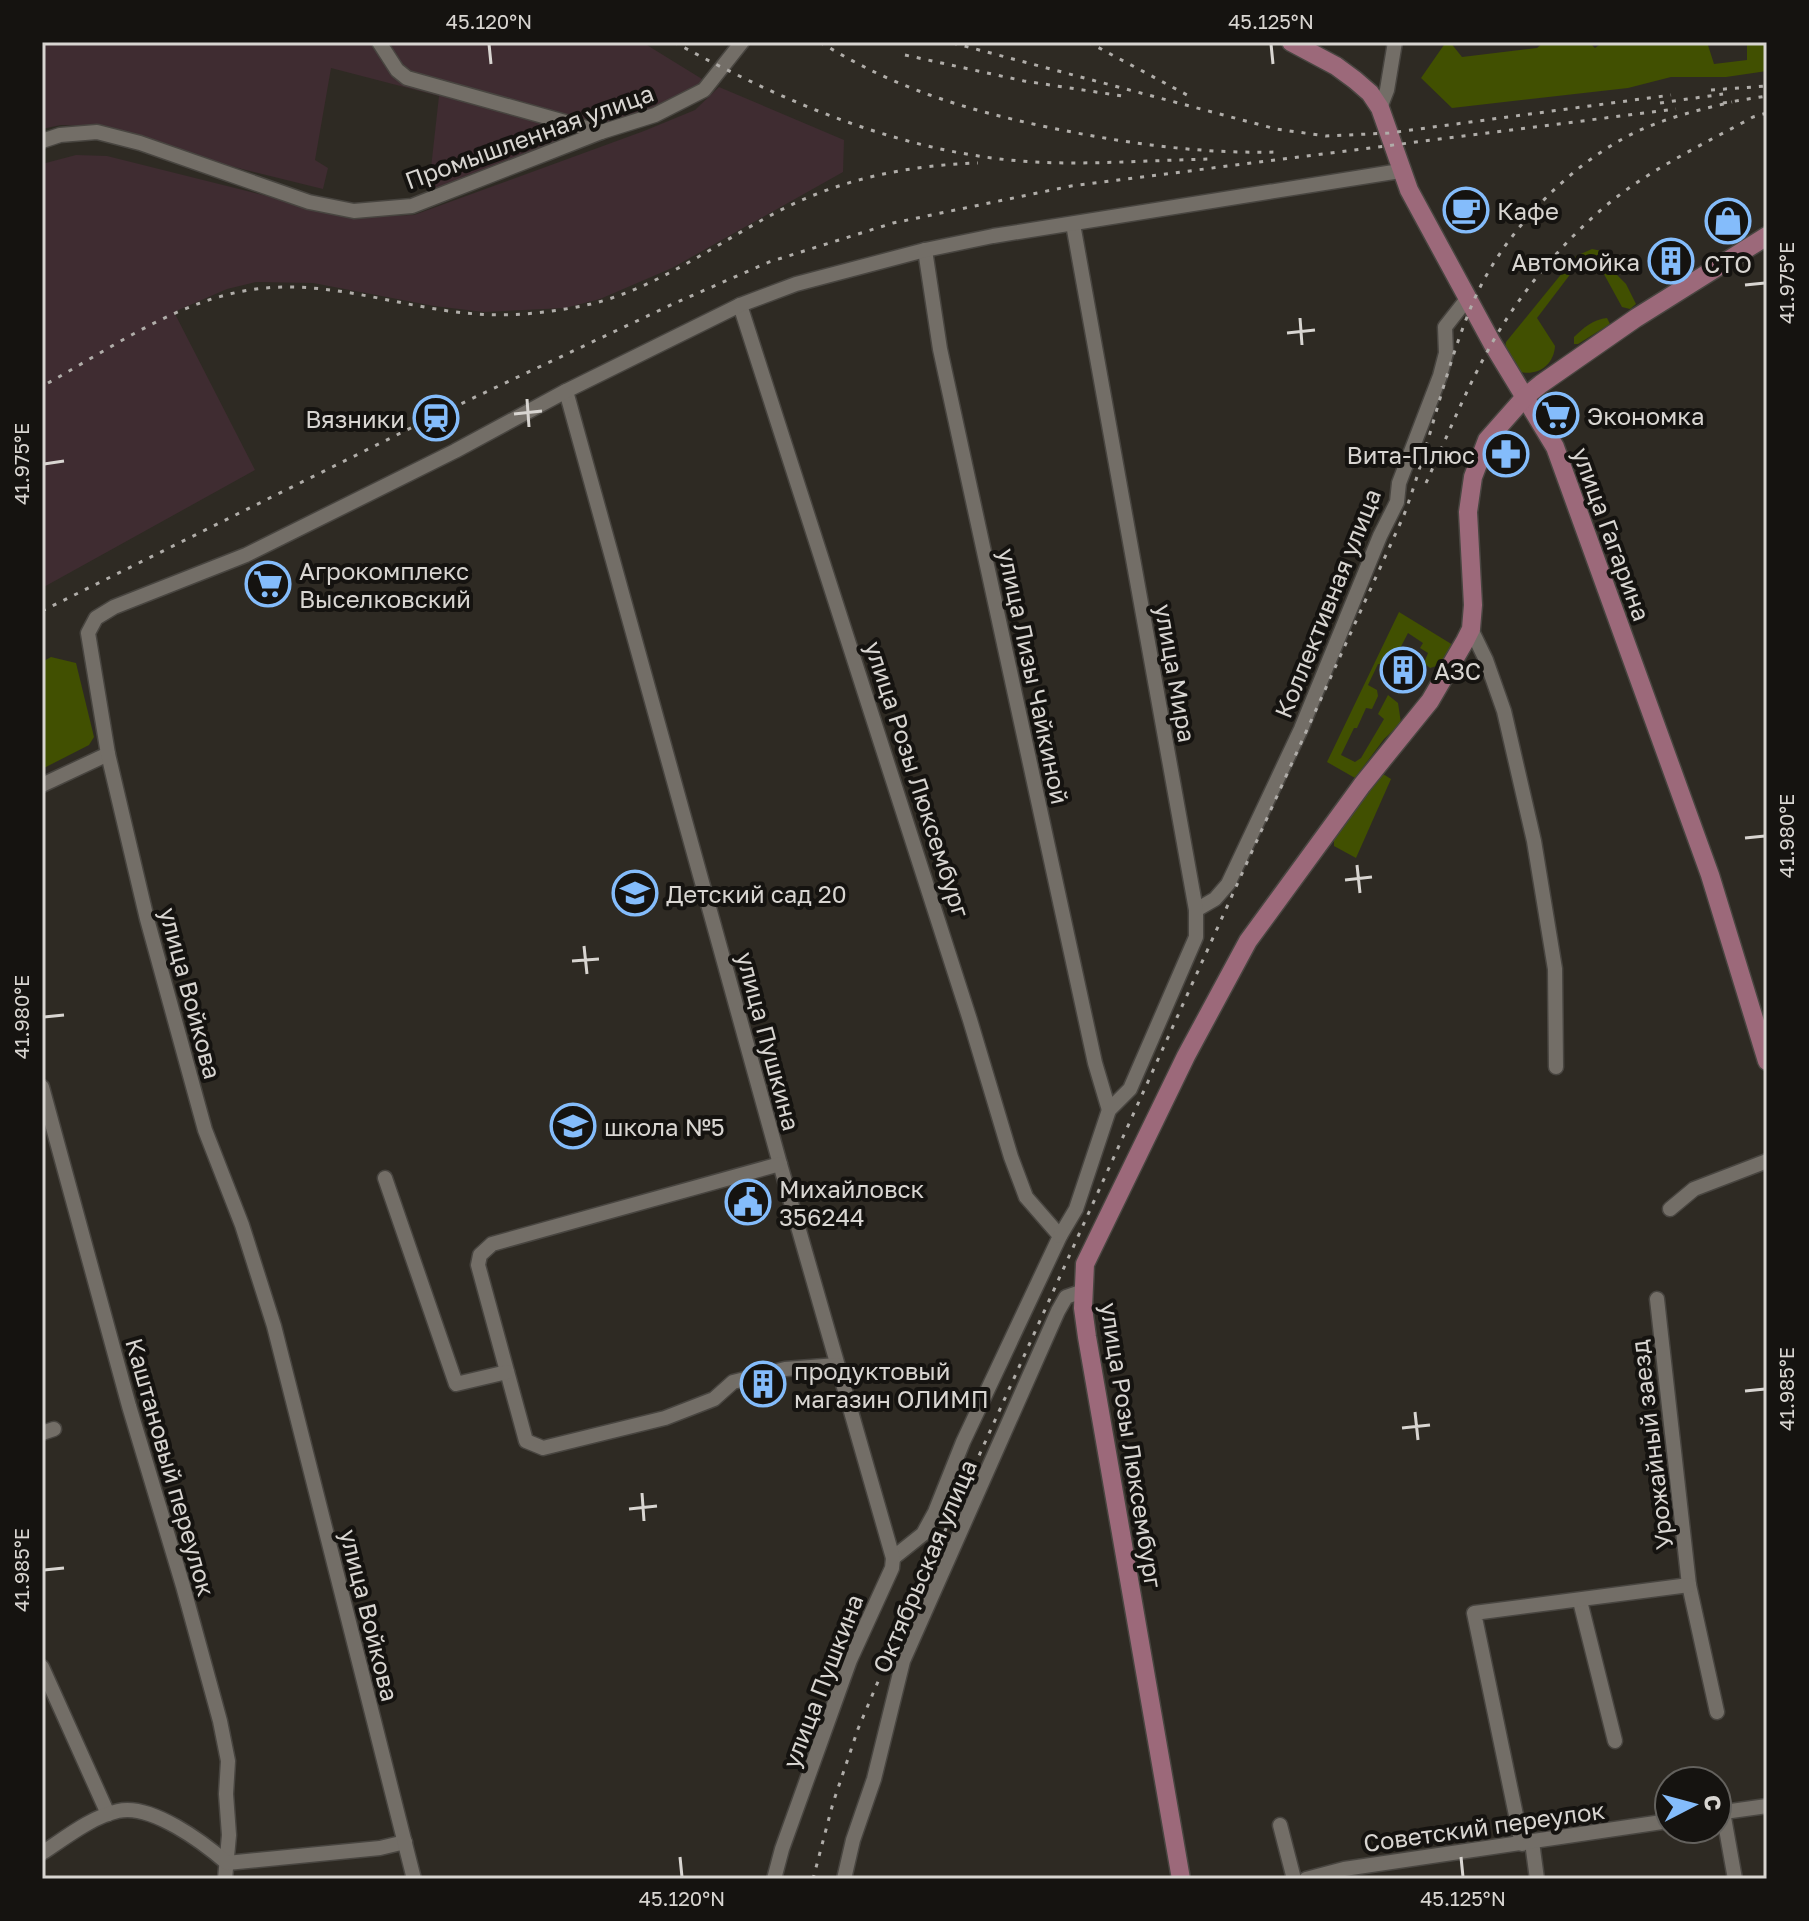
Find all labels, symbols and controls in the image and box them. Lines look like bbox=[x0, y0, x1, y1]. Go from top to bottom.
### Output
text: 45.120°N bbox=[446, 9, 532, 33]
text: 45.125°N bbox=[1228, 9, 1314, 33]
street label: Промышленная улица bbox=[401, 78, 657, 194]
cafe icon: Кафе bbox=[1442, 186, 1490, 234]
place label: Кафе bbox=[1497, 196, 1559, 225]
shop icon: СТО bbox=[1704, 197, 1752, 245]
building icon: Автомойка bbox=[1647, 237, 1695, 285]
text: 41.975°E bbox=[1774, 242, 1798, 324]
place label: Автомойка bbox=[1511, 247, 1640, 276]
place label: СТО bbox=[1704, 249, 1752, 278]
supermarket icon: Экономка bbox=[1532, 391, 1580, 439]
station icon: Вязники bbox=[412, 394, 460, 442]
place label: Экономка bbox=[1587, 401, 1704, 430]
place label: Вязники bbox=[305, 404, 405, 433]
text: 41.975°E bbox=[9, 423, 33, 505]
pharmacy icon: Вита-Плюс bbox=[1482, 430, 1530, 478]
place label: Вита-Плюс bbox=[1347, 440, 1475, 469]
street label: улица Гагарина bbox=[1567, 443, 1657, 625]
street label: Коллективная улица bbox=[1268, 484, 1386, 722]
street label: улица Лизы Чайкиной bbox=[993, 546, 1075, 806]
place label: Агрокомплекс Выселковский bbox=[299, 556, 471, 613]
supermarket icon: Агрокомплекс Выселковский bbox=[244, 560, 292, 608]
street label: улица Мира bbox=[1150, 602, 1202, 744]
street label: улица Розы Люксембург bbox=[860, 637, 976, 921]
building icon: АЗС bbox=[1379, 646, 1427, 694]
place label: АЗС bbox=[1434, 656, 1481, 685]
text: 41.980°E bbox=[1774, 794, 1798, 878]
school or university icon: Детский сад 20 bbox=[611, 869, 659, 917]
place label: Детский сад 20 bbox=[666, 879, 847, 908]
street label: улица Войкова bbox=[154, 904, 228, 1082]
street label: улица Пушкина bbox=[731, 948, 807, 1134]
text: 41.980°E bbox=[9, 975, 33, 1059]
school or university icon: школа №5 bbox=[549, 1102, 597, 1150]
place label: школа №5 bbox=[604, 1112, 725, 1141]
place label: Михайловск 356244 bbox=[779, 1174, 925, 1231]
public building icon: Михайловск 356244 bbox=[724, 1178, 772, 1226]
street label: улица Розы Люксембург bbox=[1095, 1300, 1169, 1590]
street label: Каштановый переулок bbox=[120, 1335, 222, 1599]
street label: Урожайный заезд bbox=[1624, 1339, 1678, 1551]
text: 41.985°E bbox=[1774, 1347, 1798, 1431]
place label: продуктовый магазин ОЛИМП bbox=[794, 1356, 989, 1413]
building icon: продуктовый магазин ОЛИМП bbox=[739, 1360, 787, 1408]
street label: Октябрьская улица bbox=[866, 1455, 982, 1677]
street label: улица Войкова bbox=[335, 1526, 405, 1704]
text: 41.985°E bbox=[9, 1528, 33, 1612]
street label: улица Пушкина bbox=[776, 1590, 868, 1772]
north arrow bbox=[1653, 1765, 1733, 1845]
text: С bbox=[1699, 1794, 1728, 1812]
street label: Советский переулок bbox=[1361, 1795, 1607, 1857]
text: 45.120°N bbox=[639, 1886, 725, 1910]
text: 45.125°N bbox=[1420, 1886, 1506, 1910]

